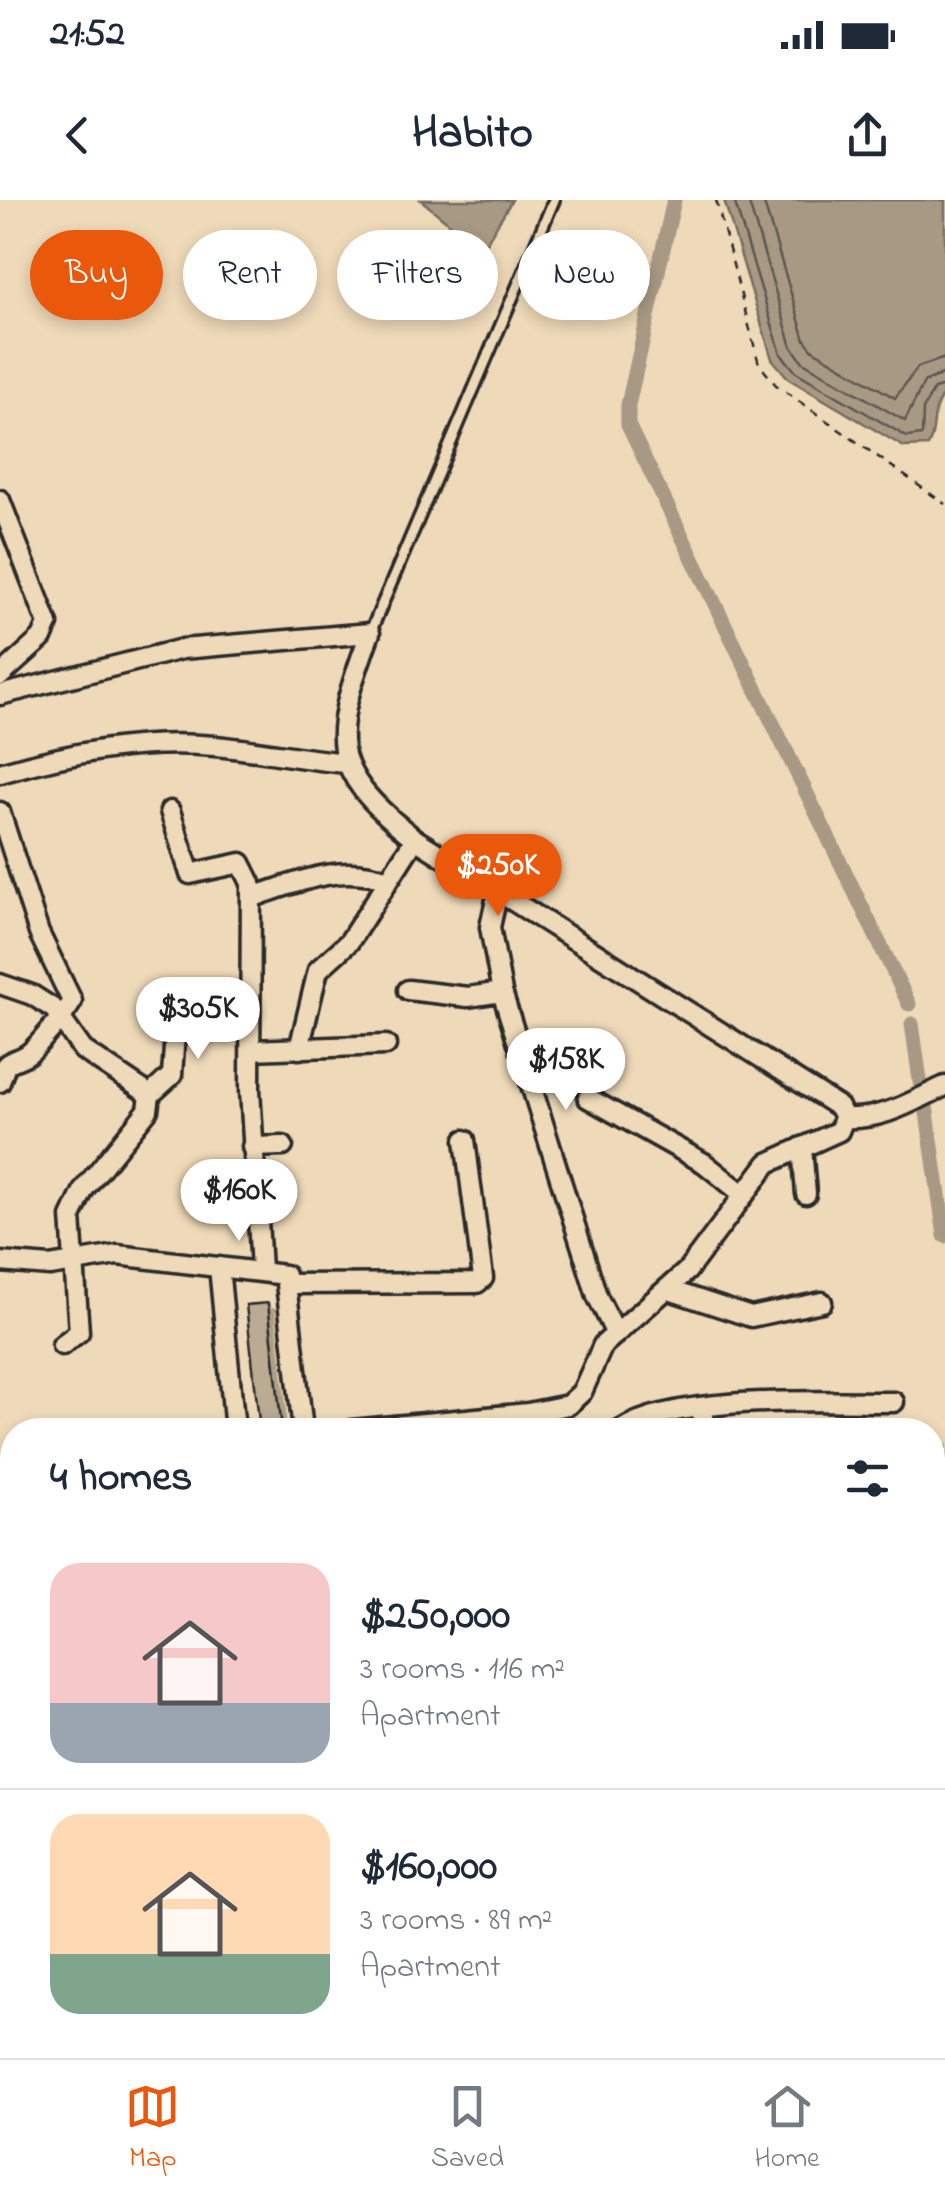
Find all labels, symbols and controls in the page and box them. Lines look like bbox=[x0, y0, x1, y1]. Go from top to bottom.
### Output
text: 21:52 bbox=[50, 7, 125, 63]
text: Habito bbox=[412, 102, 533, 168]
icon: back bbox=[50, 108, 105, 163]
icon: share bbox=[840, 108, 895, 163]
chip: Buy bbox=[30, 230, 163, 320]
chip: Rent bbox=[183, 230, 317, 320]
chip: Filters bbox=[337, 230, 498, 320]
chip: New bbox=[518, 230, 650, 320]
pin: $250K bbox=[428, 834, 568, 919]
text: $250K bbox=[457, 843, 539, 890]
pin: $305K bbox=[128, 977, 268, 1062]
text: $305K bbox=[158, 986, 238, 1033]
pin: $158K bbox=[496, 1028, 636, 1113]
text: $158K bbox=[528, 1037, 604, 1084]
pin: $160K bbox=[169, 1159, 309, 1244]
text: $160K bbox=[203, 1168, 275, 1215]
text: 4 homes bbox=[50, 1448, 192, 1509]
icon: filters bbox=[840, 1451, 895, 1506]
text: $250,000 bbox=[360, 1586, 510, 1647]
icon: home bbox=[130, 1603, 250, 1723]
text: 3 rooms · 116 m² bbox=[360, 1647, 565, 1694]
text: Apartment bbox=[360, 1694, 501, 1741]
text: $160,000 bbox=[360, 1837, 497, 1898]
icon: home bbox=[130, 1854, 250, 1974]
text: 3 rooms · 89 m² bbox=[360, 1898, 552, 1945]
text: Apartment bbox=[360, 1945, 501, 1992]
tab: Map bbox=[125, 2079, 180, 2180]
tab: Saved bbox=[431, 2079, 504, 2180]
tab: Home bbox=[755, 2079, 820, 2180]

